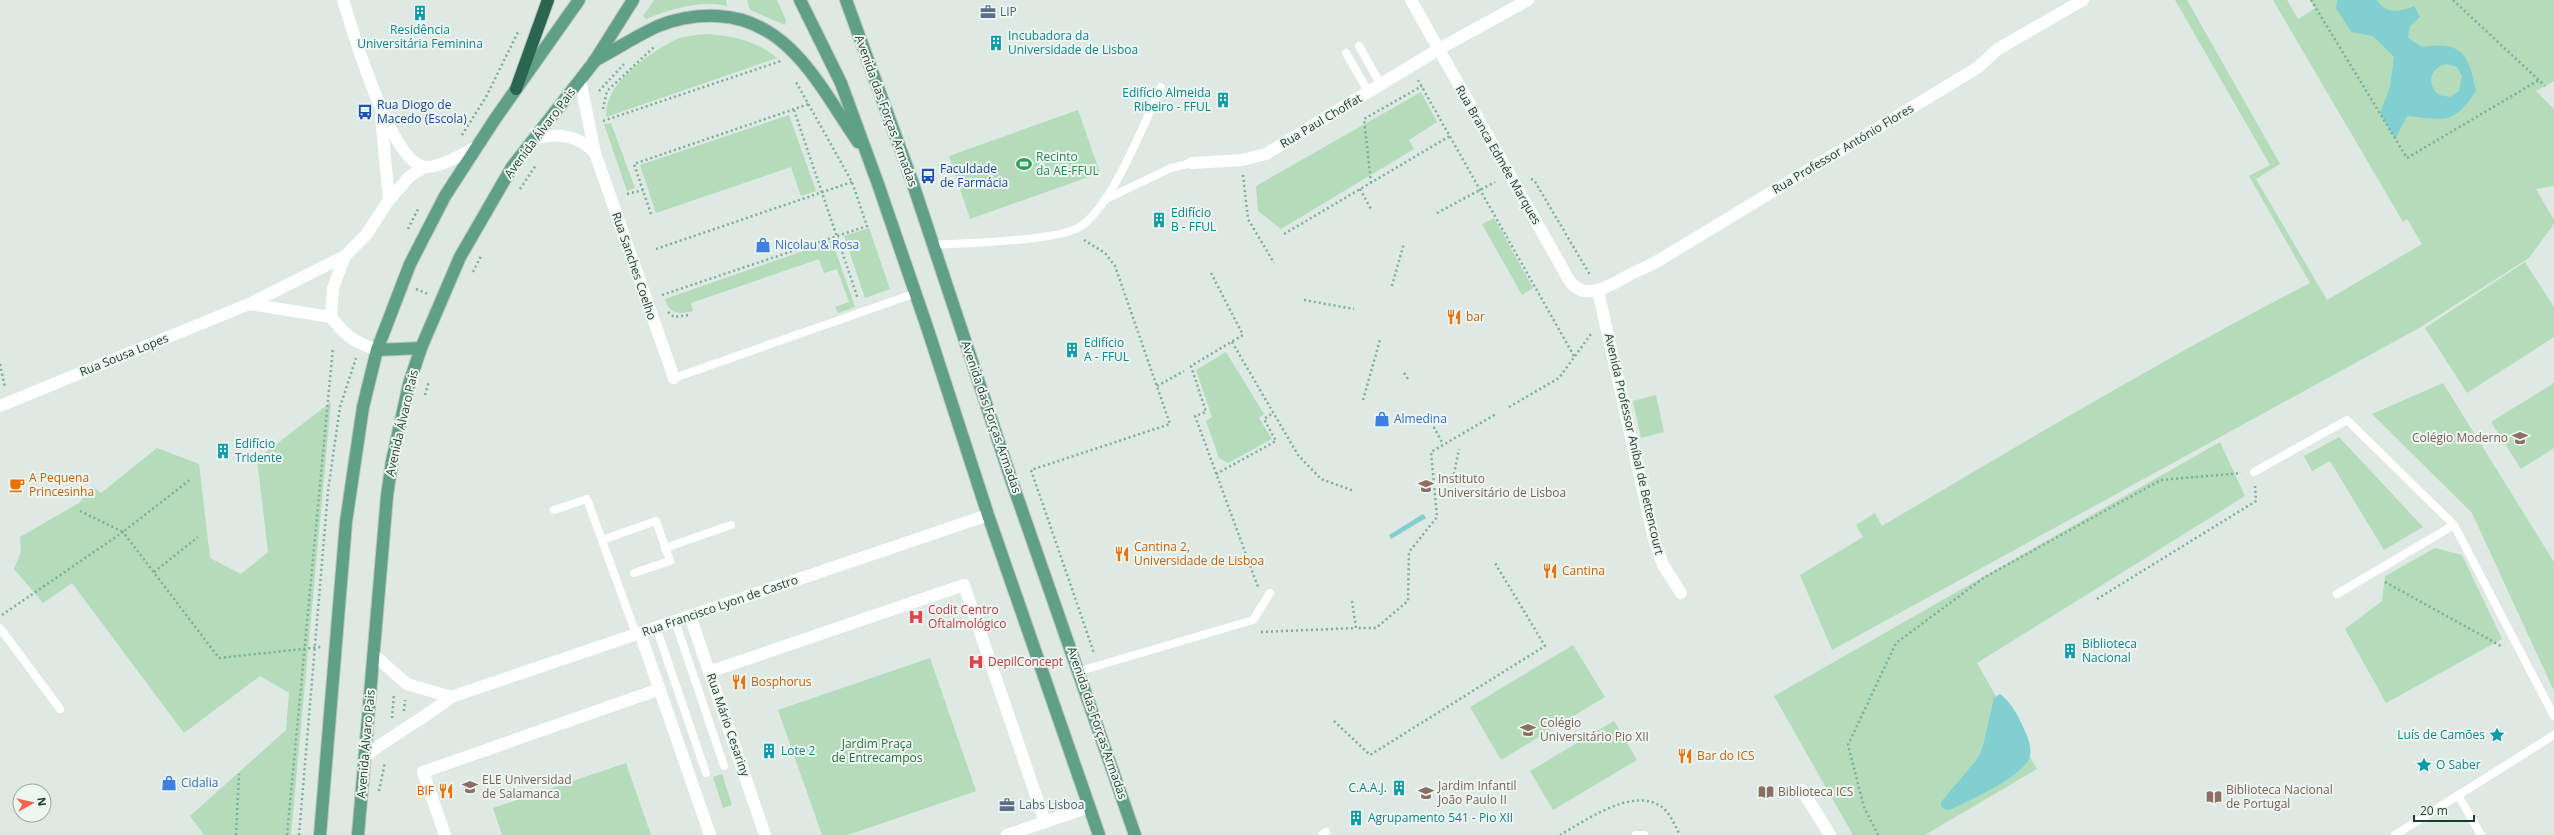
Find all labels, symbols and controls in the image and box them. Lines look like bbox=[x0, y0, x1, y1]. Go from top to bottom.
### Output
office icon: LIP bbox=[979, 3, 997, 21]
place label: LIP bbox=[1000, 3, 1017, 20]
building icon: Residência Universitária Feminina bbox=[411, 4, 429, 22]
place label: Residência Universitária Feminina bbox=[357, 21, 483, 52]
place label: Incubadora da Universidade de Lisboa bbox=[1008, 27, 1138, 58]
street label: Avenida das Forças Armadas bbox=[851, 33, 922, 189]
building icon: Incubadora da Universidade de Lisboa bbox=[987, 34, 1005, 52]
street label: Rua Branca Edmée Marques bbox=[1452, 82, 1545, 228]
street label: Avenida Álvaro Pais bbox=[500, 84, 579, 181]
place label: Edifício Almeida Ribeiro - FFUL bbox=[1122, 84, 1211, 115]
street label: Rua Paul Choffat bbox=[1276, 89, 1365, 152]
building icon: Edifício Almeida Ribeiro - FFUL bbox=[1214, 91, 1232, 109]
place label: Rua Diogo de Macedo (Escola) bbox=[377, 96, 467, 127]
street label: Rua Professor António Flores bbox=[1769, 99, 1917, 198]
bus stop icon: Rua Diogo de Macedo (Escola) bbox=[356, 103, 374, 121]
place label: Recinto da AE-FFUL bbox=[1036, 148, 1099, 179]
sports icon: Recinto da AE-FFUL bbox=[1015, 155, 1033, 173]
place label: Faculdade de Farmácia bbox=[940, 160, 1008, 191]
bus stop icon: Faculdade de Farmácia bbox=[919, 167, 937, 185]
place label: Edifício B - FFUL bbox=[1171, 204, 1216, 235]
street label: Rua Sanches Coelho bbox=[608, 210, 661, 322]
building icon: Edifício B - FFUL bbox=[1150, 211, 1168, 229]
shop icon: Nicolau & Rosa bbox=[754, 236, 772, 254]
place label: Nicolau & Rosa bbox=[775, 236, 859, 253]
restaurant icon: bar bbox=[1445, 308, 1463, 326]
place label: bar bbox=[1466, 308, 1485, 325]
street label: Rua Sousa Lopes bbox=[77, 329, 171, 380]
street label: Avenida Professor Aníbal de Bettencourt bbox=[1601, 332, 1668, 556]
place label: Edifício A - FFUL bbox=[1084, 334, 1129, 365]
street label: Avenida das Forças Armadas bbox=[957, 338, 1026, 496]
building icon: Edifício A - FFUL bbox=[1063, 341, 1081, 359]
street label: Avenida Álvaro Pais bbox=[381, 368, 422, 478]
shop icon: Almedina bbox=[1373, 410, 1391, 428]
place label: Almedina bbox=[1394, 410, 1447, 427]
place label: Colégio Moderno bbox=[2412, 429, 2508, 446]
school or university icon: Colégio Moderno bbox=[2511, 429, 2529, 447]
place label: Edifício Tridente bbox=[235, 435, 282, 466]
building icon: Edifício Tridente bbox=[214, 442, 232, 460]
place label: A Pequena Princesinha bbox=[29, 469, 94, 500]
place label: Instituto Universitário de Lisboa bbox=[1438, 470, 1566, 501]
cafe icon: A Pequena Princesinha bbox=[8, 476, 26, 494]
school or university icon: Instituto Universitário de Lisboa bbox=[1417, 477, 1435, 495]
place label: Cantina 2, Universidade de Lisboa bbox=[1134, 538, 1264, 569]
restaurant icon: Cantina 2, Universidade de Lisboa bbox=[1113, 545, 1131, 563]
restaurant icon: Cantina bbox=[1541, 562, 1559, 580]
place label: Cantina bbox=[1562, 562, 1605, 579]
street label: Rua Francisco Lyon de Castro bbox=[640, 571, 800, 640]
place label: Codit Centro Oftalmológico bbox=[928, 601, 1006, 632]
hospital icon: Codit Centro Oftalmológico bbox=[907, 608, 925, 626]
place label: Biblioteca Nacional bbox=[2082, 635, 2137, 666]
building icon: Biblioteca Nacional bbox=[2061, 642, 2079, 660]
street label: Avenida das Forças Armadas bbox=[1063, 644, 1132, 802]
hospital icon: DepilConcept bbox=[967, 653, 985, 671]
place label: DepilConcept bbox=[988, 653, 1063, 670]
street label: Rua Mário Cesariny bbox=[703, 671, 754, 780]
restaurant icon: Bosphorus bbox=[730, 673, 748, 691]
place label: Bosphorus bbox=[751, 673, 812, 690]
street label: Avenida Álvaro Pais bbox=[352, 689, 379, 799]
place label: Colégio Universitário Pio XII bbox=[1540, 714, 1649, 745]
school or university icon: Colégio Universitário Pio XII bbox=[1519, 721, 1537, 739]
place label: Luís de Camões bbox=[2397, 726, 2485, 743]
place icon: Luís de Camões bbox=[2488, 726, 2506, 744]
park label: Jardim Praça de Entrecampos bbox=[832, 735, 923, 766]
building icon: Lote 2 bbox=[760, 742, 778, 760]
place label: Lote 2 bbox=[781, 742, 816, 759]
restaurant icon: Bar do ICS bbox=[1676, 747, 1694, 765]
place label: Bar do ICS bbox=[1697, 747, 1755, 764]
place icon: O Saber bbox=[2415, 756, 2433, 774]
place label: O Saber bbox=[2436, 756, 2481, 773]
place label: ELE Universidad de Salamanca bbox=[482, 771, 572, 802]
shop icon: Cidalia bbox=[160, 774, 178, 792]
place label: Cidalia bbox=[181, 774, 218, 791]
place label: Jardim Infantil João Paulo II bbox=[1437, 777, 1517, 808]
school or university icon: ELE Universidad de Salamanca bbox=[461, 778, 479, 796]
place label: C.A.A.J. bbox=[1348, 779, 1387, 796]
building icon: C.A.A.J. bbox=[1390, 779, 1408, 797]
place label: Biblioteca Nacional de Portugal bbox=[2226, 781, 2333, 812]
place label: BIF bbox=[417, 782, 434, 799]
restaurant icon: BIF bbox=[437, 782, 455, 800]
north arrow bbox=[12, 783, 52, 823]
library icon: Biblioteca ICS bbox=[1757, 783, 1775, 801]
place label: Biblioteca ICS bbox=[1778, 783, 1853, 800]
school or university icon: Jardim Infantil João Paulo II bbox=[1417, 784, 1435, 802]
library icon: Biblioteca Nacional de Portugal bbox=[2205, 788, 2223, 806]
text: N bbox=[34, 796, 50, 807]
office icon: Labs Lisboa bbox=[998, 796, 1016, 814]
place label: Labs Lisboa bbox=[1019, 796, 1084, 813]
scale bar bbox=[2414, 797, 2474, 823]
text: 20 m bbox=[2420, 802, 2448, 819]
building icon: Agrupamento 541 - Pio XII bbox=[1347, 809, 1365, 827]
place label: Agrupamento 541 - Pio XII bbox=[1368, 809, 1513, 826]

